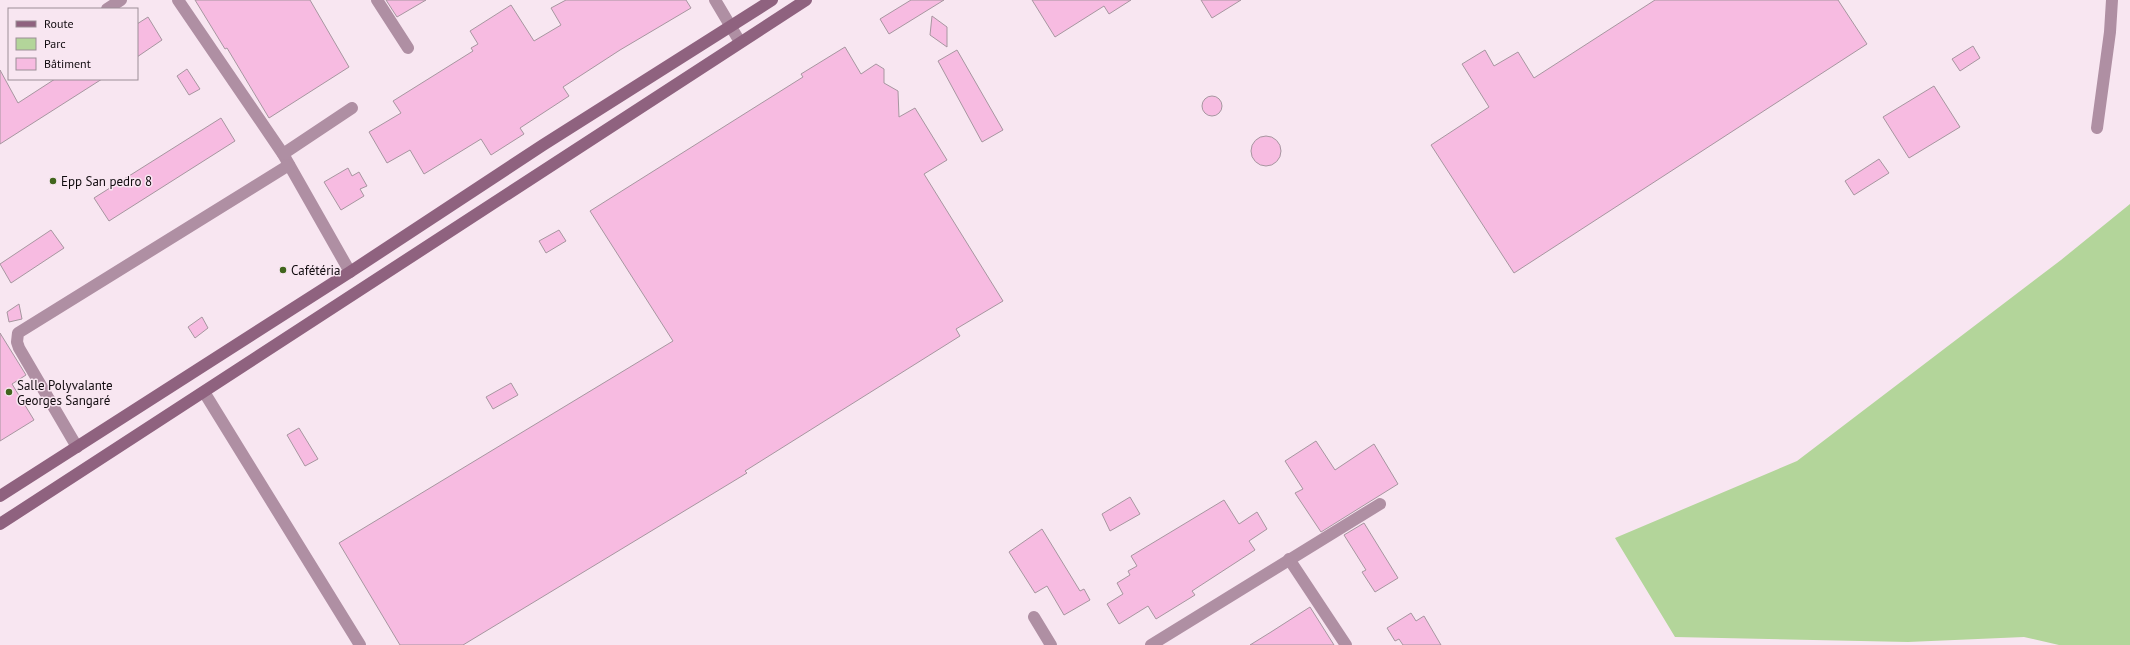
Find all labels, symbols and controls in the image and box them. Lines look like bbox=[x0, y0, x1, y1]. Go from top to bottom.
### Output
legend bbox=[8, 8, 138, 80]
text: Route bbox=[44, 16, 74, 31]
text: Parc bbox=[44, 36, 66, 51]
text: Bâtiment bbox=[44, 56, 91, 71]
place label: Epp San pedro 8 bbox=[61, 173, 152, 190]
marker: Epp San pedro 8 bbox=[48, 176, 58, 186]
place label: Cafétéria bbox=[291, 262, 340, 279]
marker: Cafétéria bbox=[278, 265, 288, 275]
place label: Salle Polyvalante Georges Sangaré bbox=[17, 377, 113, 409]
marker: Salle Polyvalante Georges Sangaré bbox=[4, 387, 14, 397]

